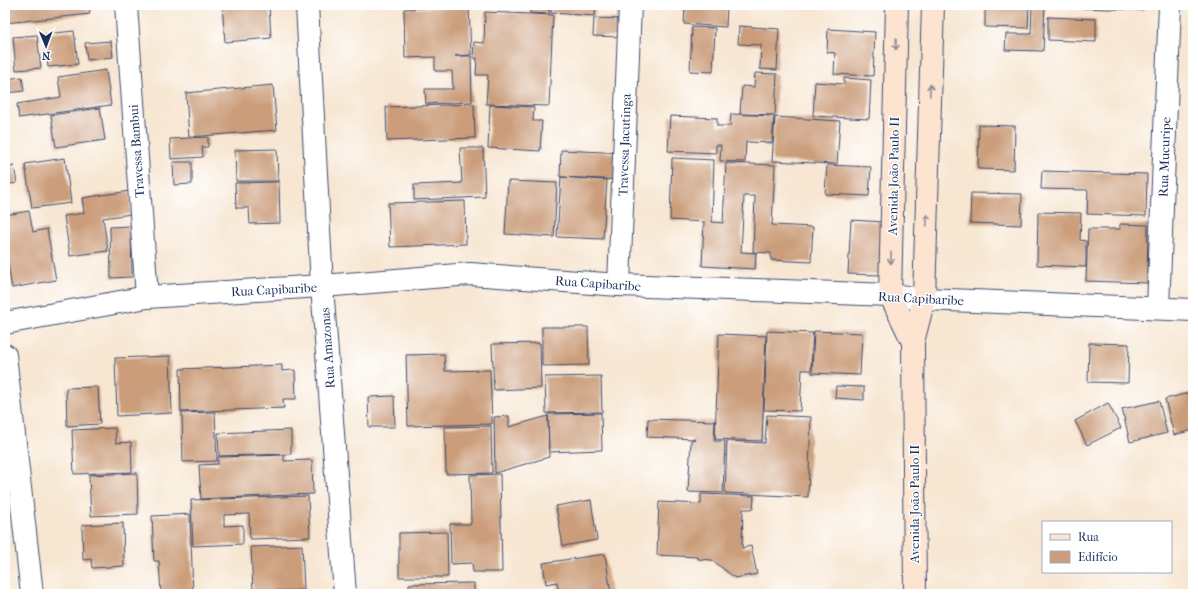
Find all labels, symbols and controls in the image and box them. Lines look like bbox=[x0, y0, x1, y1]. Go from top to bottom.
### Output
north arrow bbox=[26, 26, 66, 66]
one-way arrow bbox=[892, 37, 900, 50]
text: N bbox=[41, 49, 50, 62]
one-way arrow bbox=[927, 84, 934, 97]
street label: Travessa Jacutinga bbox=[615, 92, 634, 197]
street label: Travessa Bambui bbox=[126, 104, 147, 198]
street label: Rua Mucuripe bbox=[1156, 116, 1173, 197]
street label: Avenida João Paulo II bbox=[885, 117, 902, 236]
one-way arrow bbox=[923, 214, 930, 227]
one-way arrow bbox=[887, 251, 895, 264]
street label: Rua Capibaribe bbox=[554, 273, 642, 294]
street label: Rua Capibaribe bbox=[231, 280, 318, 299]
street label: Rua Capibaribe bbox=[878, 289, 965, 308]
street label: Rua Amazonas bbox=[317, 307, 338, 389]
street label: Avenida João Paulo II bbox=[907, 445, 922, 564]
legend bbox=[1042, 521, 1172, 573]
text: Rua bbox=[1078, 530, 1099, 544]
text: Edifício bbox=[1078, 550, 1118, 564]

